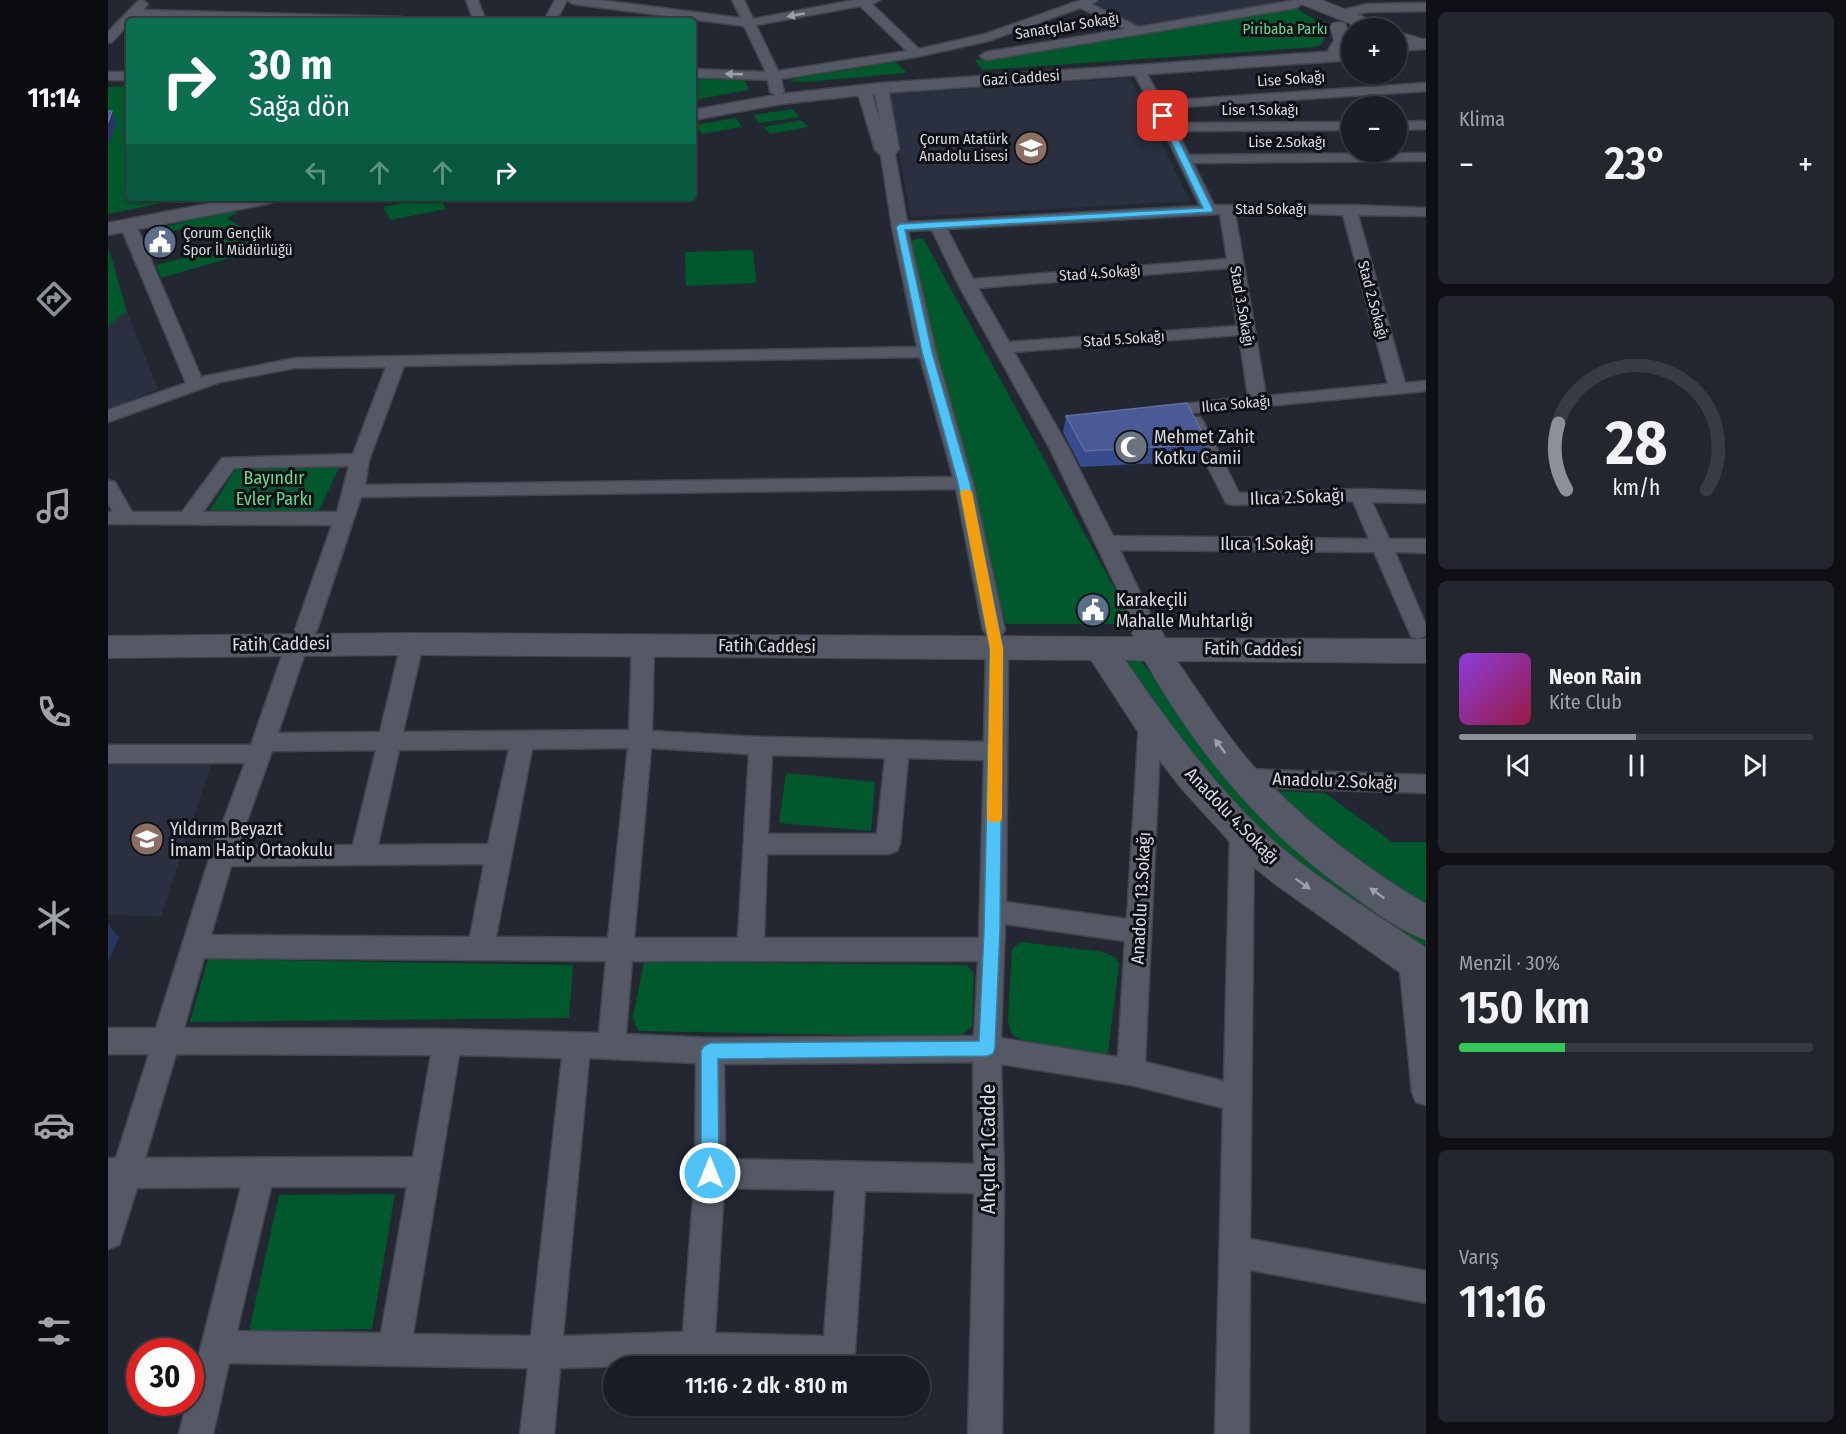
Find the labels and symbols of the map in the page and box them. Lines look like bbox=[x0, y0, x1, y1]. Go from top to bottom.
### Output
street label: Sanatçılar Sokağı bbox=[1014, 9, 1120, 43]
one-way arrow bbox=[786, 11, 805, 20]
park label: Piribaba Parkı bbox=[1243, 20, 1327, 38]
street label: Gazi Caddesi bbox=[982, 66, 1060, 90]
street label: Lise Sokağı bbox=[1257, 68, 1325, 90]
one-way arrow bbox=[724, 70, 743, 79]
pin bbox=[1137, 90, 1188, 141]
street label: Lise 1.Sokağı bbox=[1222, 101, 1298, 119]
place label: Çorum Atatürk Anadolu Lisesi bbox=[919, 130, 1008, 165]
school or university icon: Çorum Atatürk Anadolu Lisesi bbox=[1013, 130, 1049, 166]
street label: Lise 2.Sokağı bbox=[1248, 133, 1326, 151]
street label: Stad Sokağı bbox=[1235, 200, 1307, 218]
public building icon: Çorum Gençlik Spor İl Müdürlüğü bbox=[142, 224, 178, 260]
place label: Çorum Gençlik Spor İl Müdürlüğü bbox=[183, 224, 293, 259]
street label: Stad 2.Sokağı bbox=[1354, 259, 1392, 341]
street label: Stad 4.Sokağı bbox=[1059, 261, 1141, 285]
street label: Stad 3.Sokağı bbox=[1226, 264, 1258, 348]
street label: Stad 5.Sokağı bbox=[1083, 327, 1165, 351]
street label: Ilıca Sokağı bbox=[1201, 392, 1271, 416]
place label: Mehmet Zahit Kotku Camii bbox=[1154, 426, 1255, 469]
mosque icon: Mehmet Zahit Kotku Camii bbox=[1113, 429, 1149, 465]
park label: Bayındır Evler Parkı bbox=[236, 467, 312, 510]
street label: Ilıca 2.Sokağı bbox=[1249, 484, 1345, 510]
street label: Ilıca 1.Sokağı bbox=[1220, 533, 1314, 555]
place label: Karakeçili Mahalle Muhtarlığı bbox=[1116, 589, 1253, 632]
public building icon: Karakeçili Mahalle Muhtarlığı bbox=[1075, 592, 1111, 628]
street label: Fatih Caddesi bbox=[232, 632, 330, 656]
street label: Fatih Caddesi bbox=[718, 634, 816, 658]
street label: Fatih Caddesi bbox=[1204, 637, 1302, 661]
one-way arrow bbox=[1214, 739, 1226, 754]
street label: Anadolu 4.Sokağı bbox=[1180, 763, 1284, 869]
street label: Anadolu 2.Sokağı bbox=[1272, 768, 1398, 794]
place label: Yıldırım Beyazıt İmam Hatip Ortaokulu bbox=[170, 818, 333, 861]
school or university icon: Yıldırım Beyazıt İmam Hatip Ortaokulu bbox=[129, 821, 165, 857]
street label: Anadolu 13.Sokağı bbox=[1127, 831, 1155, 965]
one-way arrow bbox=[1294, 878, 1310, 890]
one-way arrow bbox=[1369, 887, 1385, 899]
street label: Ahçılar 1.Cadde bbox=[975, 1084, 1001, 1214]
position arrow bbox=[678, 1141, 742, 1205]
speed limit sign: 30 bbox=[126, 1338, 204, 1416]

